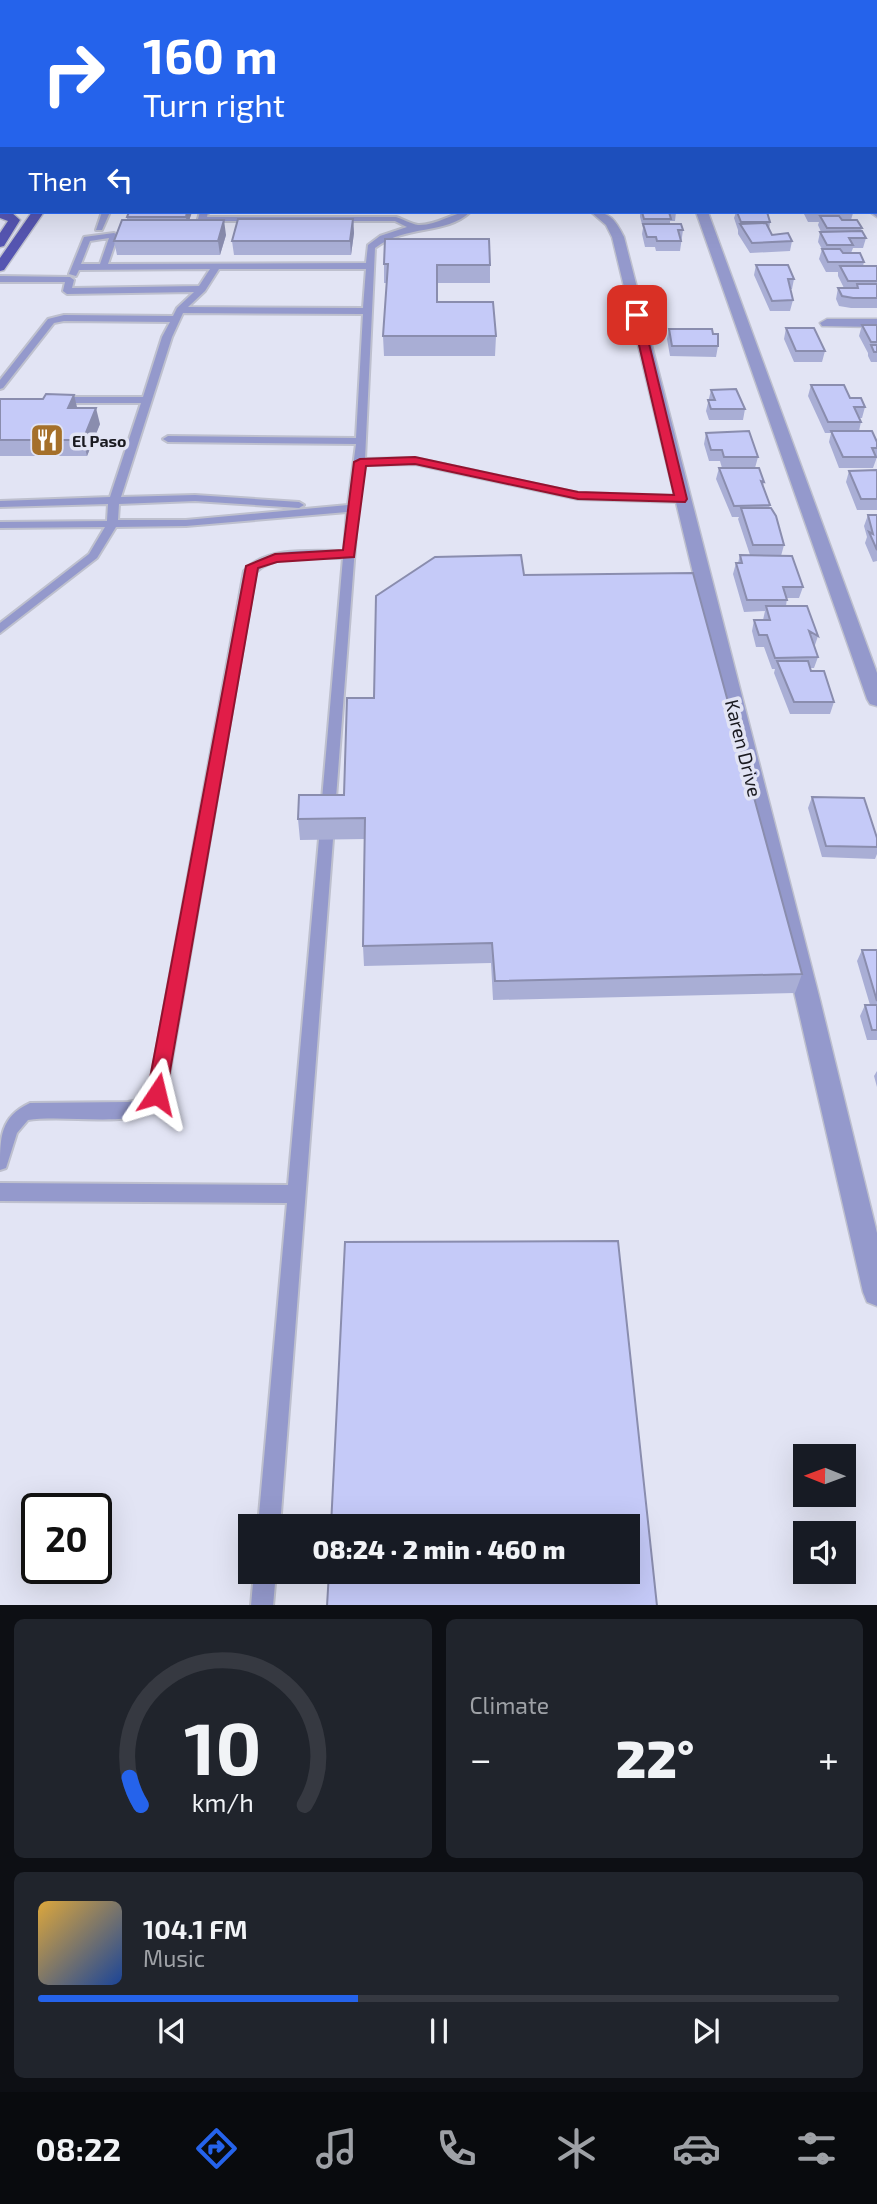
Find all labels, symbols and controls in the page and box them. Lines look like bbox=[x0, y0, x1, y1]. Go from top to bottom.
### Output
text: 160 m bbox=[143, 25, 278, 84]
icon: right bbox=[28, 28, 119, 119]
text: Turn right bbox=[143, 85, 285, 123]
icon: left bbox=[101, 161, 139, 199]
text: Then bbox=[28, 165, 87, 196]
pin bbox=[607, 285, 667, 345]
icon: arrive bbox=[618, 296, 656, 334]
restaurant icon: El Paso bbox=[28, 421, 66, 459]
place label: El Paso bbox=[72, 431, 126, 450]
street label: Karen Drive bbox=[721, 697, 767, 799]
position arrow bbox=[120, 1057, 194, 1131]
north arrow bbox=[793, 1444, 856, 1507]
map controls bbox=[793, 1444, 856, 1584]
speed limit sign: 20 bbox=[21, 1493, 112, 1584]
button: sound bbox=[793, 1521, 856, 1584]
text: 08:24 · 2 min · 460 m bbox=[312, 1533, 566, 1564]
text: Climate bbox=[470, 1691, 549, 1719]
text: 10 bbox=[184, 1702, 261, 1790]
text: 22° bbox=[615, 1726, 694, 1788]
text: − bbox=[470, 1735, 492, 1781]
text: + bbox=[818, 1735, 839, 1781]
text: km/h bbox=[192, 1786, 254, 1816]
text: 104.1 FM bbox=[143, 1913, 248, 1944]
text: Music bbox=[143, 1944, 205, 1972]
icon: previous bbox=[153, 2012, 191, 2050]
icon: pause bbox=[420, 2012, 458, 2050]
icon: next bbox=[687, 2012, 725, 2050]
icon: directions bbox=[192, 2124, 241, 2173]
icon: music bbox=[312, 2124, 361, 2173]
icon: phone bbox=[432, 2124, 481, 2173]
icon: climate bbox=[552, 2124, 601, 2173]
icon: car bbox=[672, 2124, 721, 2173]
icon: filters bbox=[792, 2124, 841, 2173]
text: 08:22 bbox=[36, 2129, 121, 2167]

